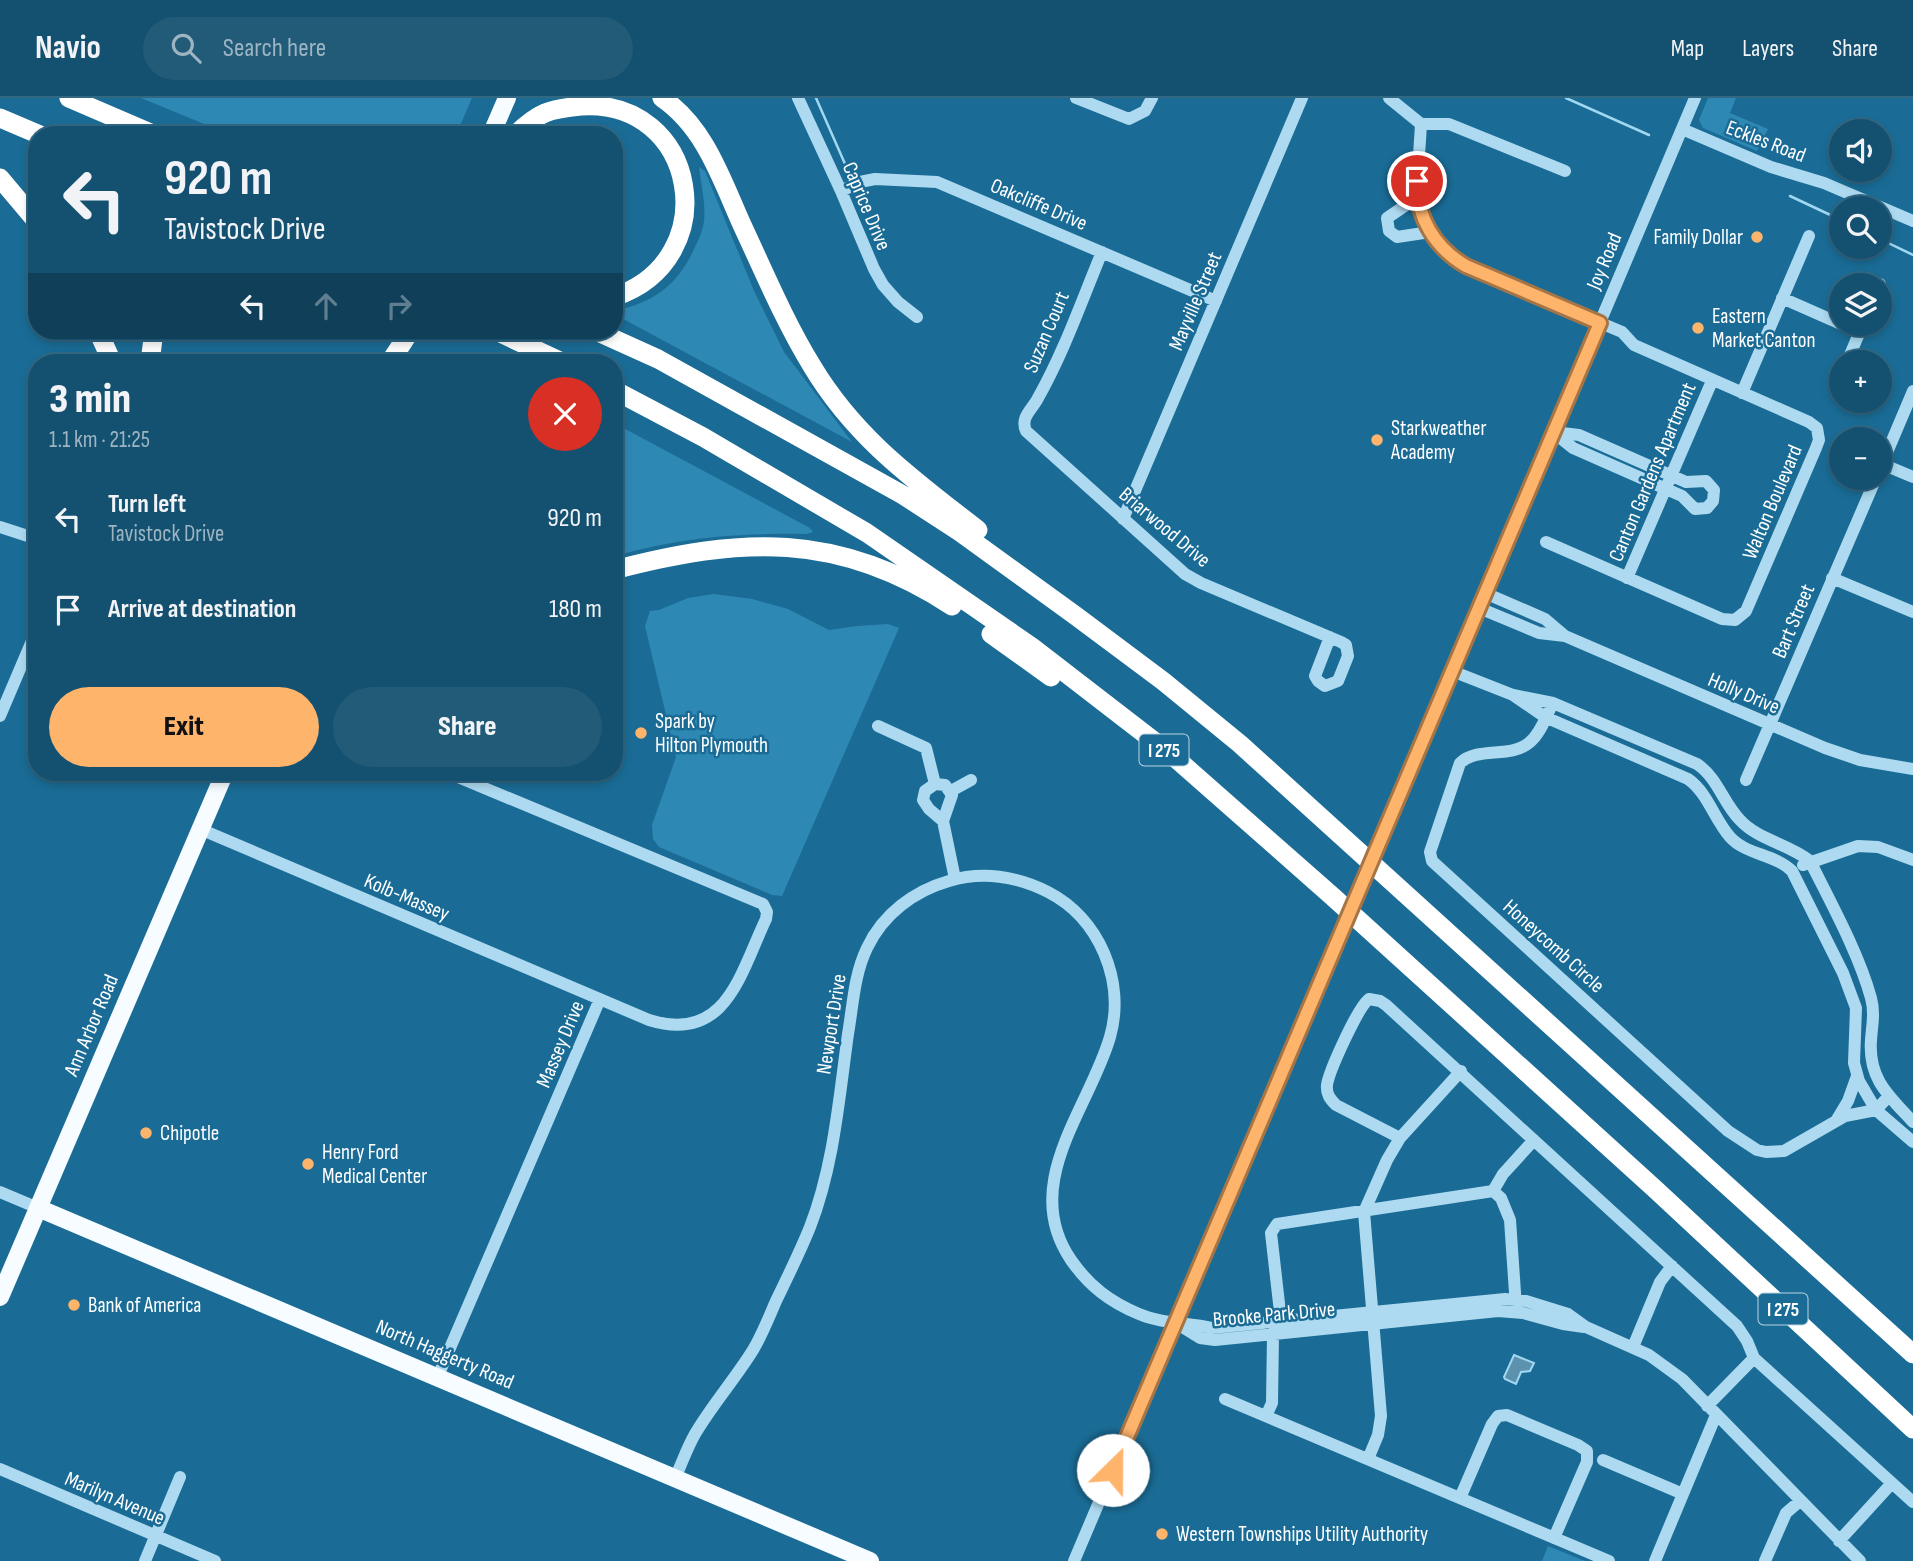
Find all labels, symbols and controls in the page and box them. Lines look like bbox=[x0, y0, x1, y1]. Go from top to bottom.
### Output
search box bbox=[143, 17, 633, 80]
text: Navio bbox=[35, 28, 101, 68]
icon: search bbox=[167, 29, 205, 67]
text: Search here bbox=[223, 33, 326, 64]
text: Map bbox=[1671, 34, 1704, 63]
text: Layers bbox=[1742, 34, 1794, 63]
text: Share bbox=[1832, 34, 1878, 63]
street label: Eckles Road bbox=[1723, 115, 1809, 168]
map controls bbox=[1829, 119, 1892, 490]
button: sound bbox=[1829, 119, 1892, 182]
text: 920 m bbox=[164, 150, 272, 209]
pin bbox=[1387, 151, 1447, 211]
icon: left bbox=[49, 154, 140, 245]
street label: Caprice Drive bbox=[837, 158, 896, 254]
icon: arrive bbox=[1398, 162, 1436, 200]
street label: Oakcliffe Drive bbox=[987, 173, 1091, 236]
button: search bbox=[1829, 196, 1892, 259]
text: Tavistock Drive bbox=[164, 210, 326, 249]
place label: Family Dollar bbox=[1654, 225, 1743, 250]
street label: Joy Road bbox=[1581, 229, 1628, 294]
marker: Family Dollar bbox=[1749, 229, 1765, 245]
street label: Mayville Street bbox=[1164, 248, 1227, 354]
button: layers bbox=[1829, 273, 1892, 336]
icon: left bbox=[234, 287, 272, 325]
icon: ahead bbox=[307, 287, 345, 325]
icon: right bbox=[380, 287, 418, 325]
street label: Suzan Court bbox=[1018, 288, 1075, 377]
place label: Eastern Market Canton bbox=[1712, 304, 1815, 353]
marker: Eastern Market Canton bbox=[1690, 320, 1706, 336]
button: + bbox=[1829, 350, 1892, 413]
text: 3 min bbox=[49, 374, 131, 425]
button: close bbox=[528, 377, 602, 451]
street label: Canton Gardens Apartment bbox=[1603, 379, 1701, 565]
place label: Starkweather Academy bbox=[1390, 416, 1487, 465]
text: 1.1 km · 21:25 bbox=[49, 426, 150, 454]
button: − bbox=[1829, 427, 1892, 490]
marker: Starkweather Academy bbox=[1369, 432, 1385, 448]
street label: Walton Boulevard bbox=[1737, 441, 1808, 563]
street label: Briarwood Drive bbox=[1114, 482, 1215, 573]
text: Turn left bbox=[108, 489, 186, 520]
icon: left bbox=[49, 500, 87, 538]
text: 920 m bbox=[547, 503, 602, 534]
text: Tavistock Drive bbox=[108, 520, 224, 548]
street label: Bart Street bbox=[1767, 580, 1820, 662]
icon: arrive bbox=[49, 591, 87, 629]
text: Arrive at destination bbox=[108, 594, 296, 625]
text: 180 m bbox=[549, 594, 602, 625]
street label: Holly Drive bbox=[1704, 667, 1783, 720]
button: Exit bbox=[49, 687, 319, 767]
button: Share bbox=[333, 687, 602, 767]
place label: Spark by Hilton Plymouth bbox=[655, 709, 768, 758]
marker: Spark by Hilton Plymouth bbox=[633, 725, 649, 741]
road number: I 275 bbox=[1140, 734, 1188, 765]
street label: Kolb-Massey bbox=[360, 868, 453, 927]
street label: Honeycomb Circle bbox=[1498, 894, 1609, 998]
street label: Ann Arbor Road bbox=[58, 971, 124, 1081]
street label: Newport Drive bbox=[811, 972, 852, 1076]
street label: Massey Drive bbox=[531, 997, 590, 1091]
place label: Chipotle bbox=[160, 1121, 219, 1146]
marker: Chipotle bbox=[138, 1125, 154, 1141]
place label: Henry Ford Medical Center bbox=[322, 1140, 427, 1189]
marker: Henry Ford Medical Center bbox=[300, 1156, 316, 1172]
place label: Bank of America bbox=[88, 1293, 201, 1318]
road number: I 275 bbox=[1758, 1294, 1808, 1324]
marker: Bank of America bbox=[66, 1297, 82, 1313]
street label: Brooke Park Drive bbox=[1212, 1297, 1336, 1332]
street label: North Haggerty Road bbox=[372, 1314, 518, 1395]
position arrow bbox=[1076, 1433, 1150, 1507]
street label: Marilyn Avenue bbox=[61, 1466, 169, 1531]
place label: Western Townships Utility Authority bbox=[1176, 1522, 1428, 1547]
marker: Western Townships Utility Authority bbox=[1154, 1526, 1170, 1542]

